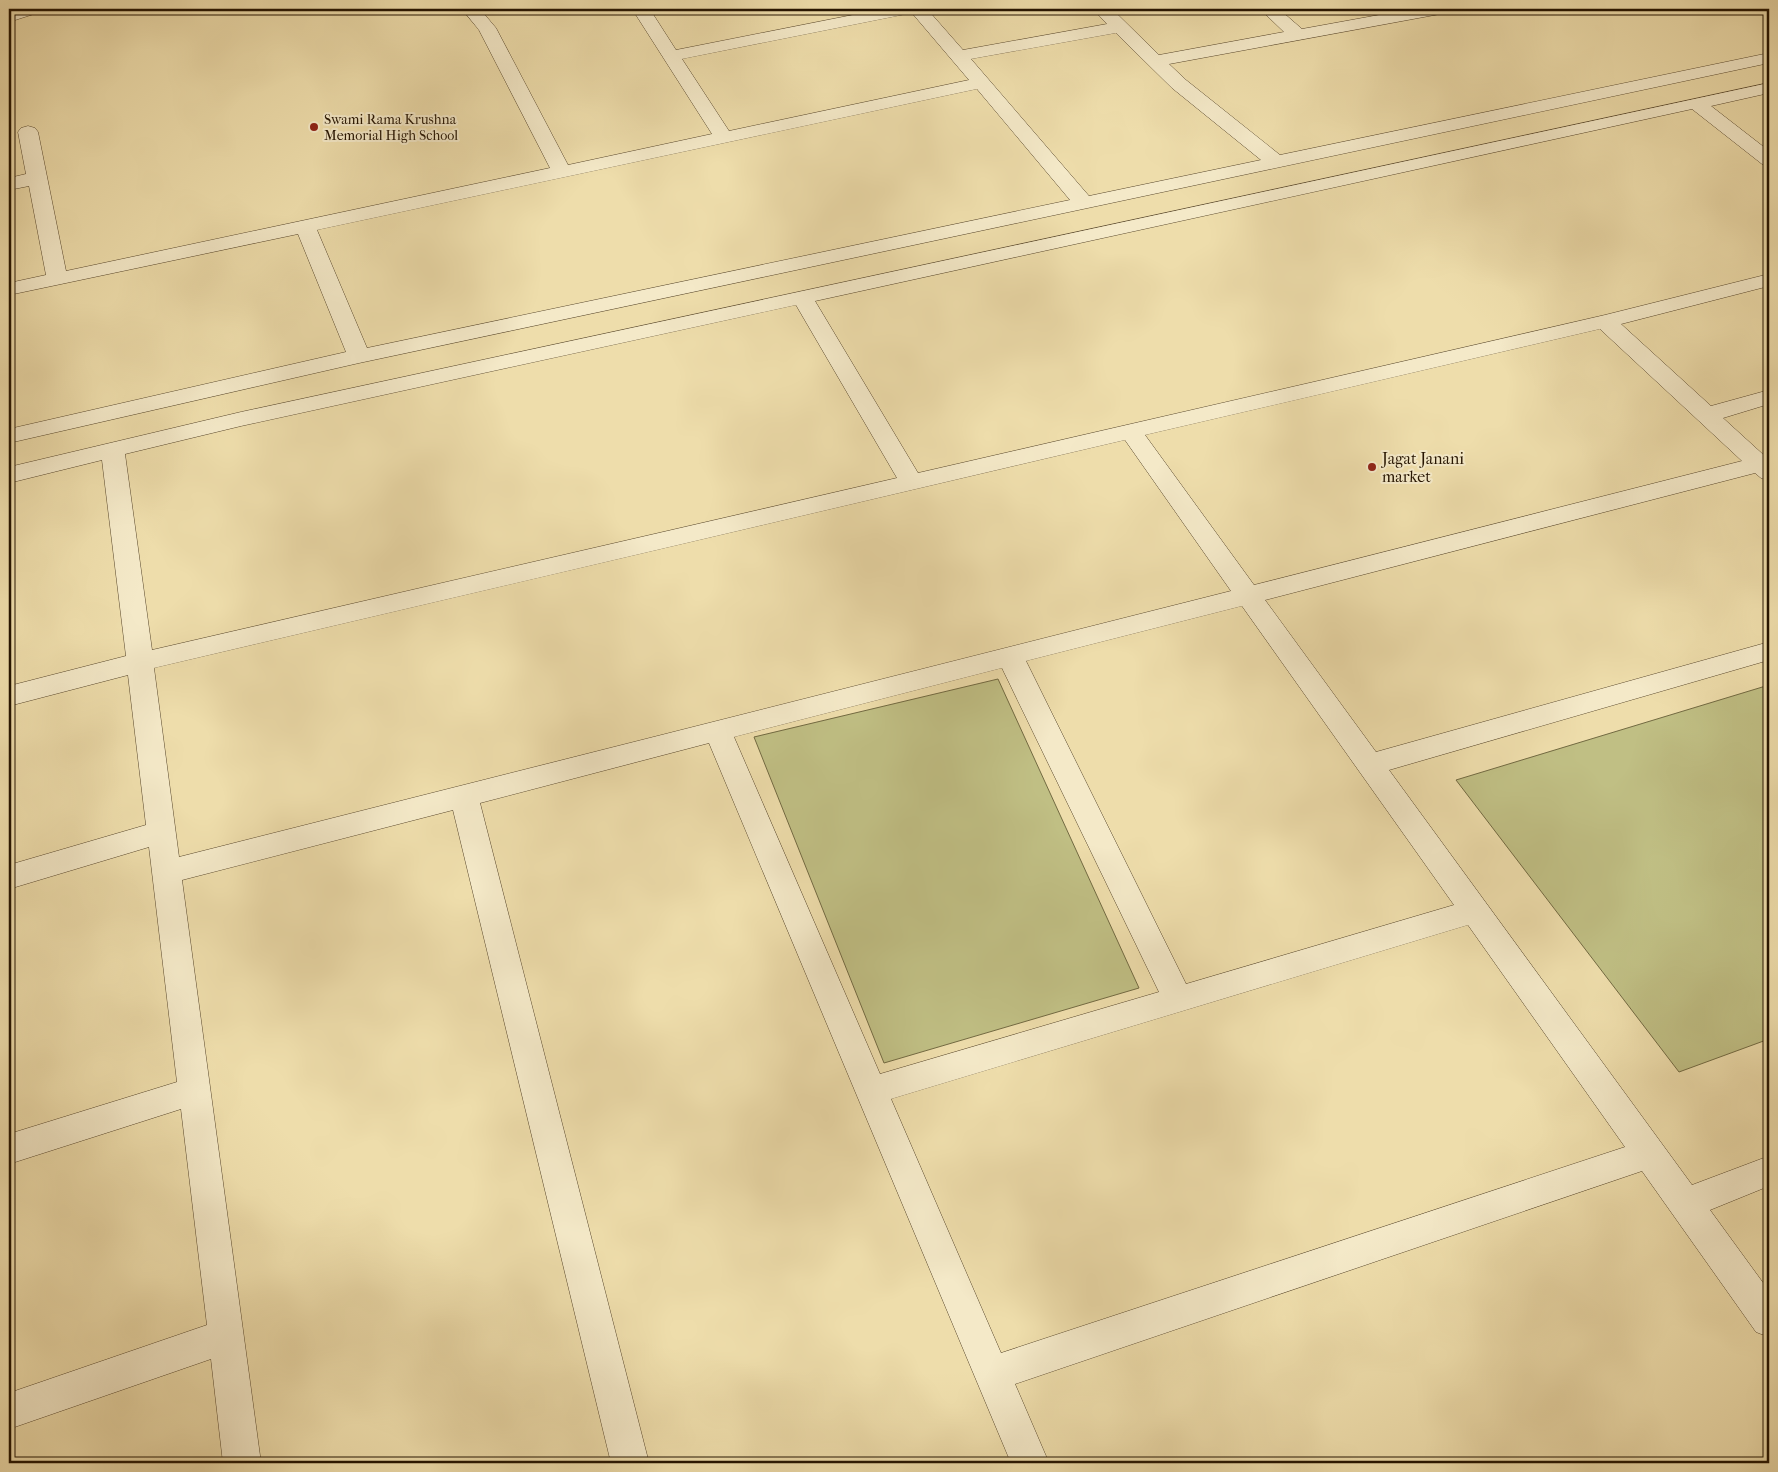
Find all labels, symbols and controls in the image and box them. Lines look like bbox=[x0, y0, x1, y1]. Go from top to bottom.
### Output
place label: Swami Rama Krushna Memorial High School bbox=[324, 111, 458, 144]
marker: Swami Rama Krushna Memorial High School bbox=[308, 121, 320, 133]
place label: Jagat Janani market bbox=[1380, 449, 1464, 486]
marker: Jagat Janani market bbox=[1366, 461, 1378, 473]

